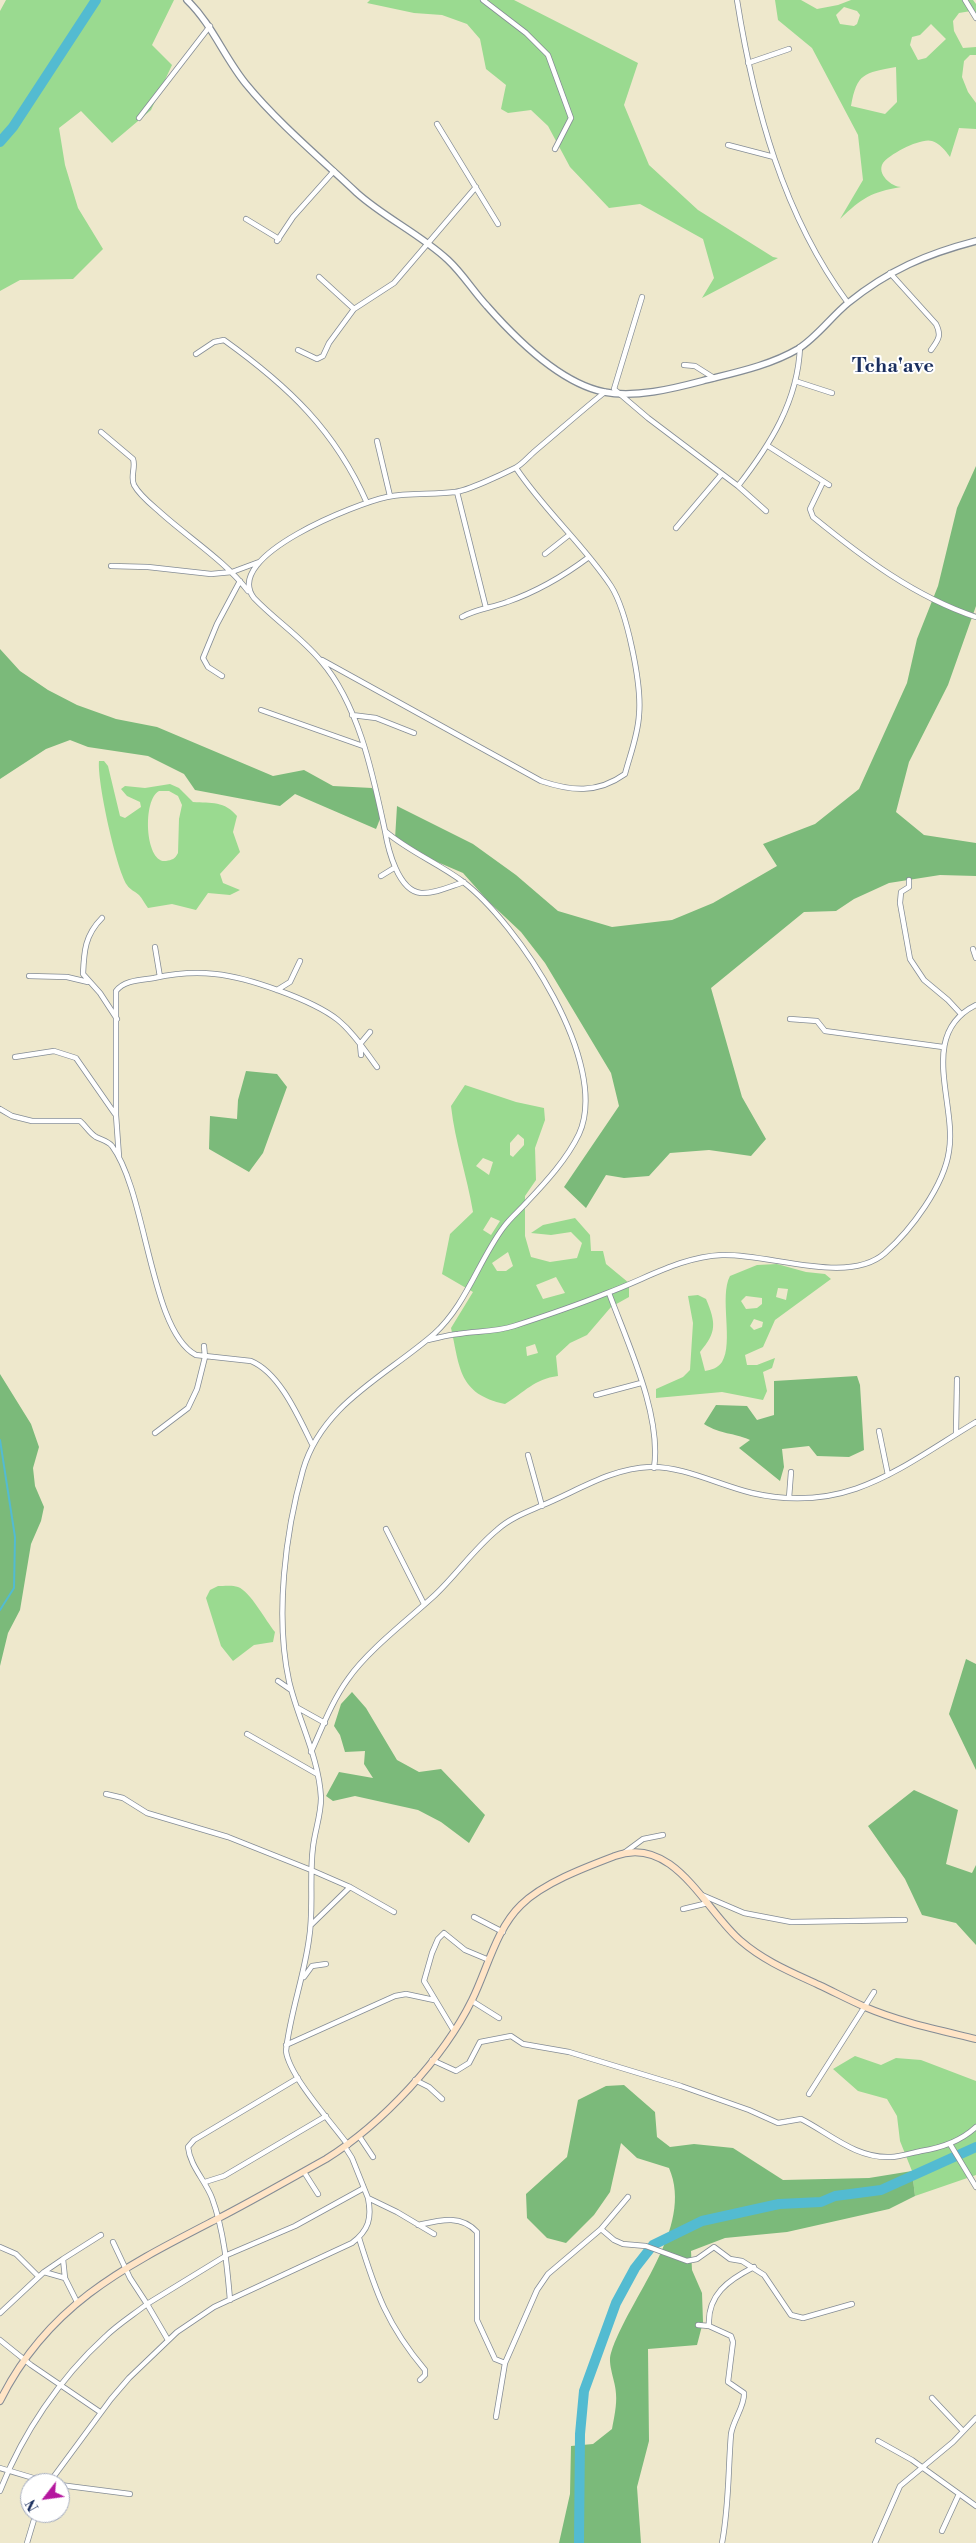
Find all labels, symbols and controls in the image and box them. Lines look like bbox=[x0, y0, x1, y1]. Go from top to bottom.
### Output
district label: Tcha'ave bbox=[852, 355, 934, 379]
north arrow bbox=[20, 2473, 70, 2523]
text: N bbox=[22, 2496, 43, 2514]

